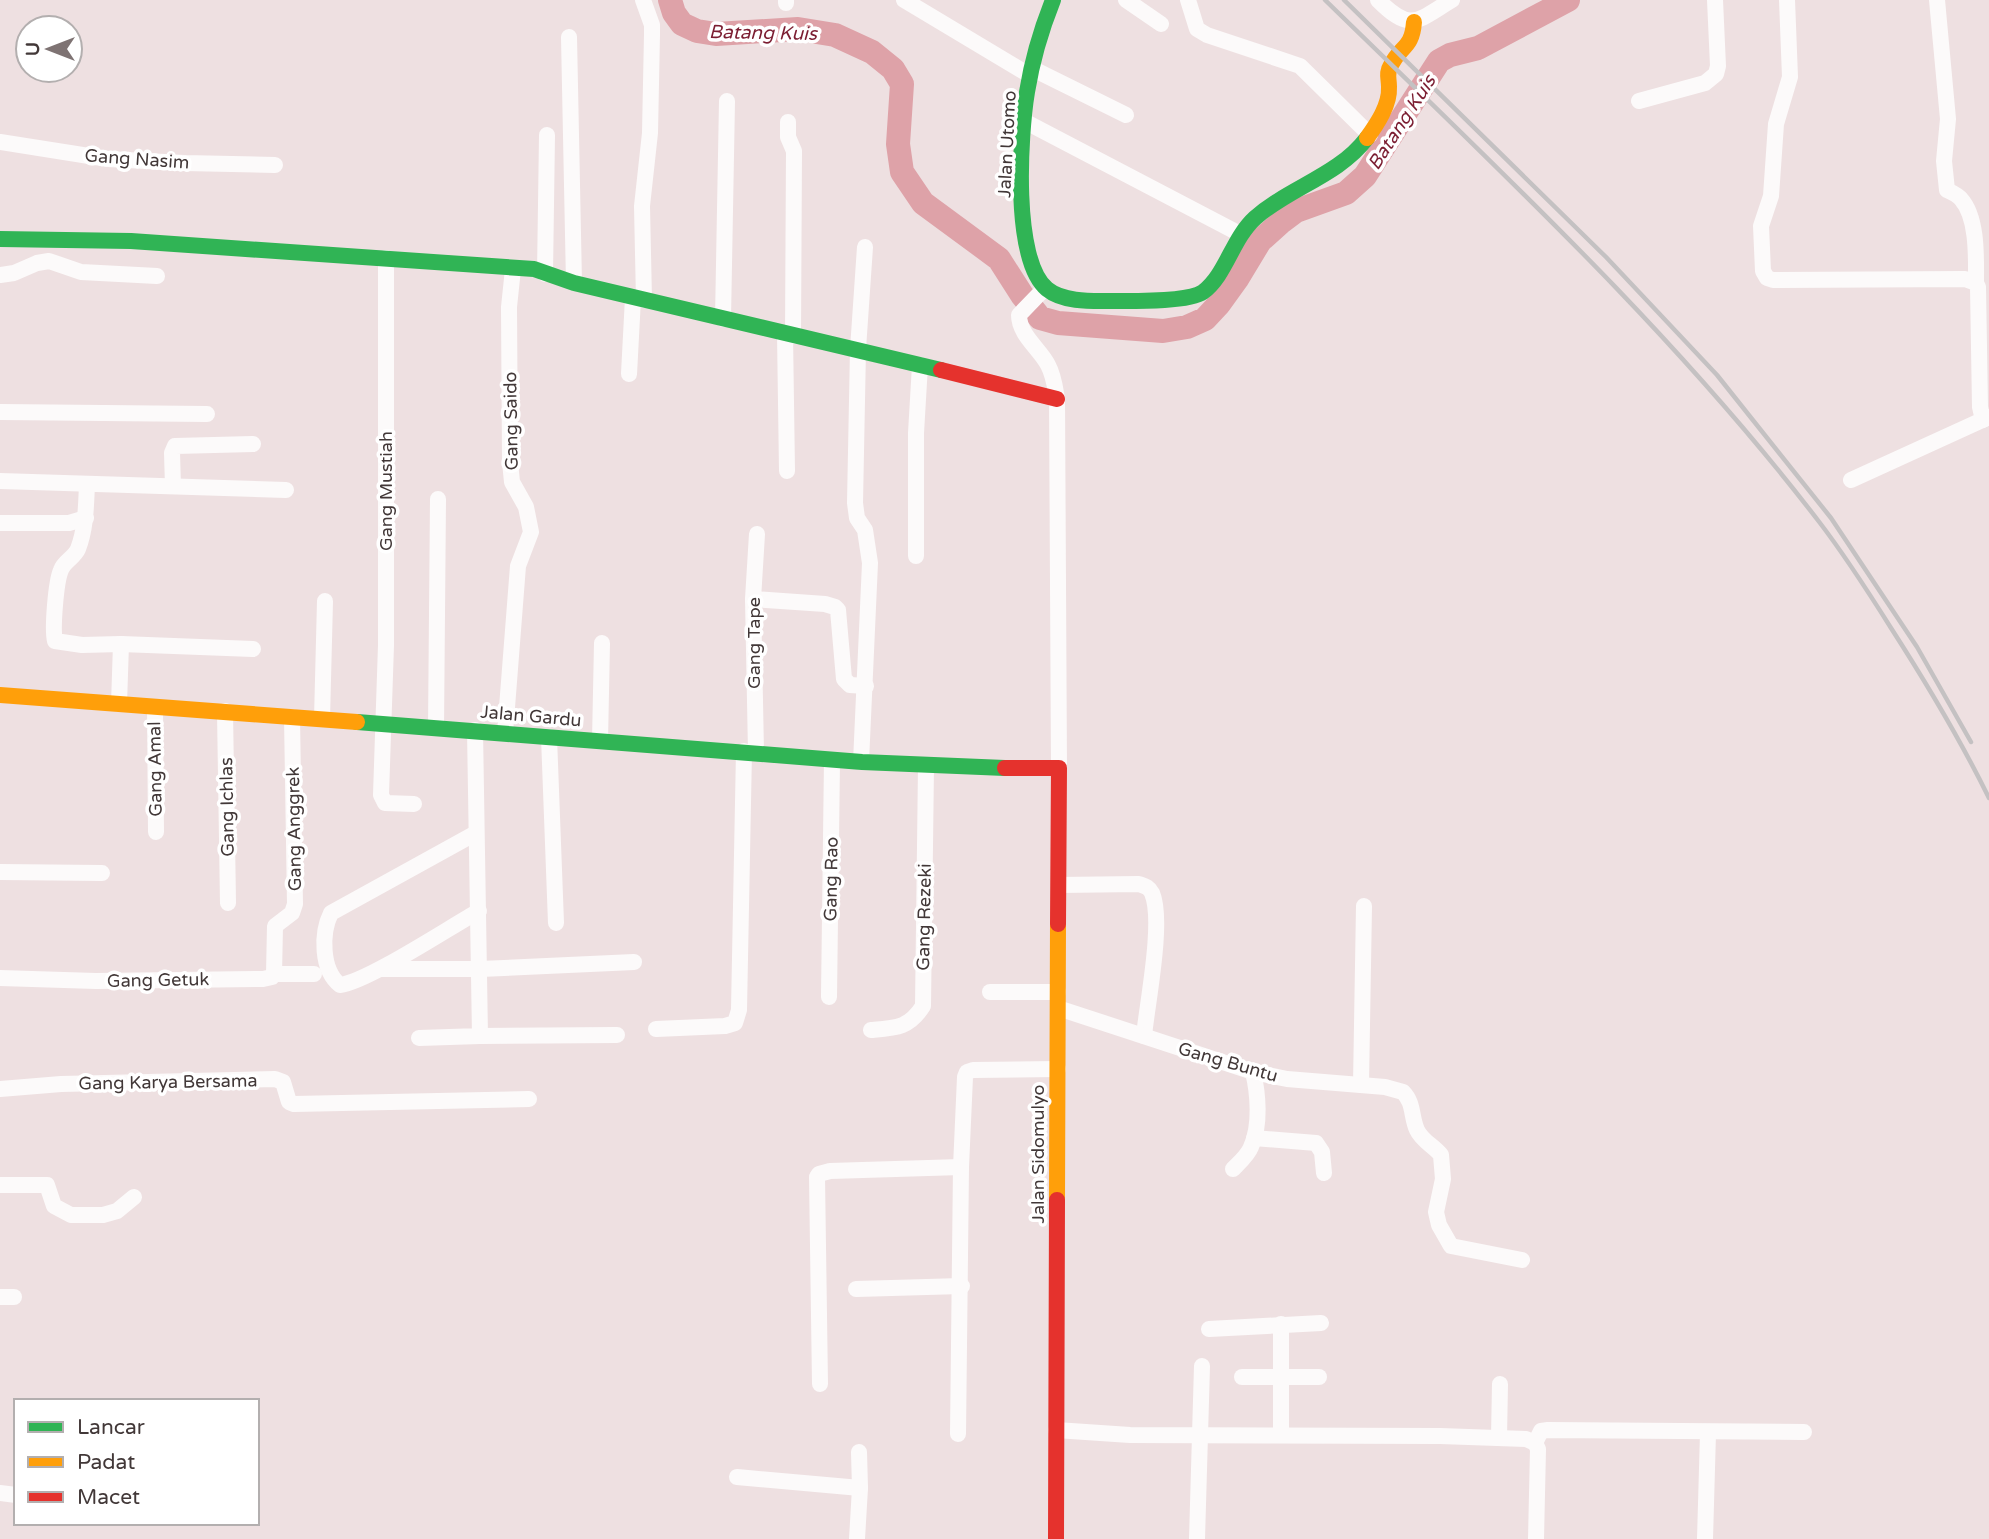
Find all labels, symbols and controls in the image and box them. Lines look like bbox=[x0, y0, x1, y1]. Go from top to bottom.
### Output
north arrow bbox=[14, 14, 84, 84]
water label: Batang Kuis bbox=[709, 21, 819, 45]
text: U bbox=[22, 42, 44, 56]
water label: Batang Kuis bbox=[1363, 70, 1442, 174]
street label: Jalan Utomo bbox=[993, 90, 1021, 198]
street label: Gang Nasim bbox=[84, 144, 190, 174]
street label: Gang Saido bbox=[499, 371, 523, 471]
street label: Gang Mustiah bbox=[375, 431, 397, 551]
street label: Gang Tape bbox=[743, 597, 765, 689]
street label: Jalan Gardu bbox=[480, 701, 582, 731]
street label: Gang Amal bbox=[143, 721, 167, 817]
street label: Gang Ichlas bbox=[215, 757, 239, 857]
street label: Gang Anggrek bbox=[282, 766, 306, 891]
street label: Gang Rao bbox=[819, 836, 843, 921]
street label: Gang Rezeki bbox=[912, 863, 936, 971]
street label: Gang Getuk bbox=[107, 968, 209, 992]
street label: Gang Buntu bbox=[1176, 1037, 1280, 1087]
street label: Gang Karya Bersama bbox=[78, 1069, 258, 1095]
street label: Jalan Sidomulyo bbox=[1027, 1085, 1049, 1223]
legend bbox=[14, 1399, 259, 1525]
text: Lancar bbox=[77, 1415, 145, 1440]
text: Padat bbox=[77, 1450, 135, 1475]
text: Macet bbox=[77, 1485, 140, 1510]

